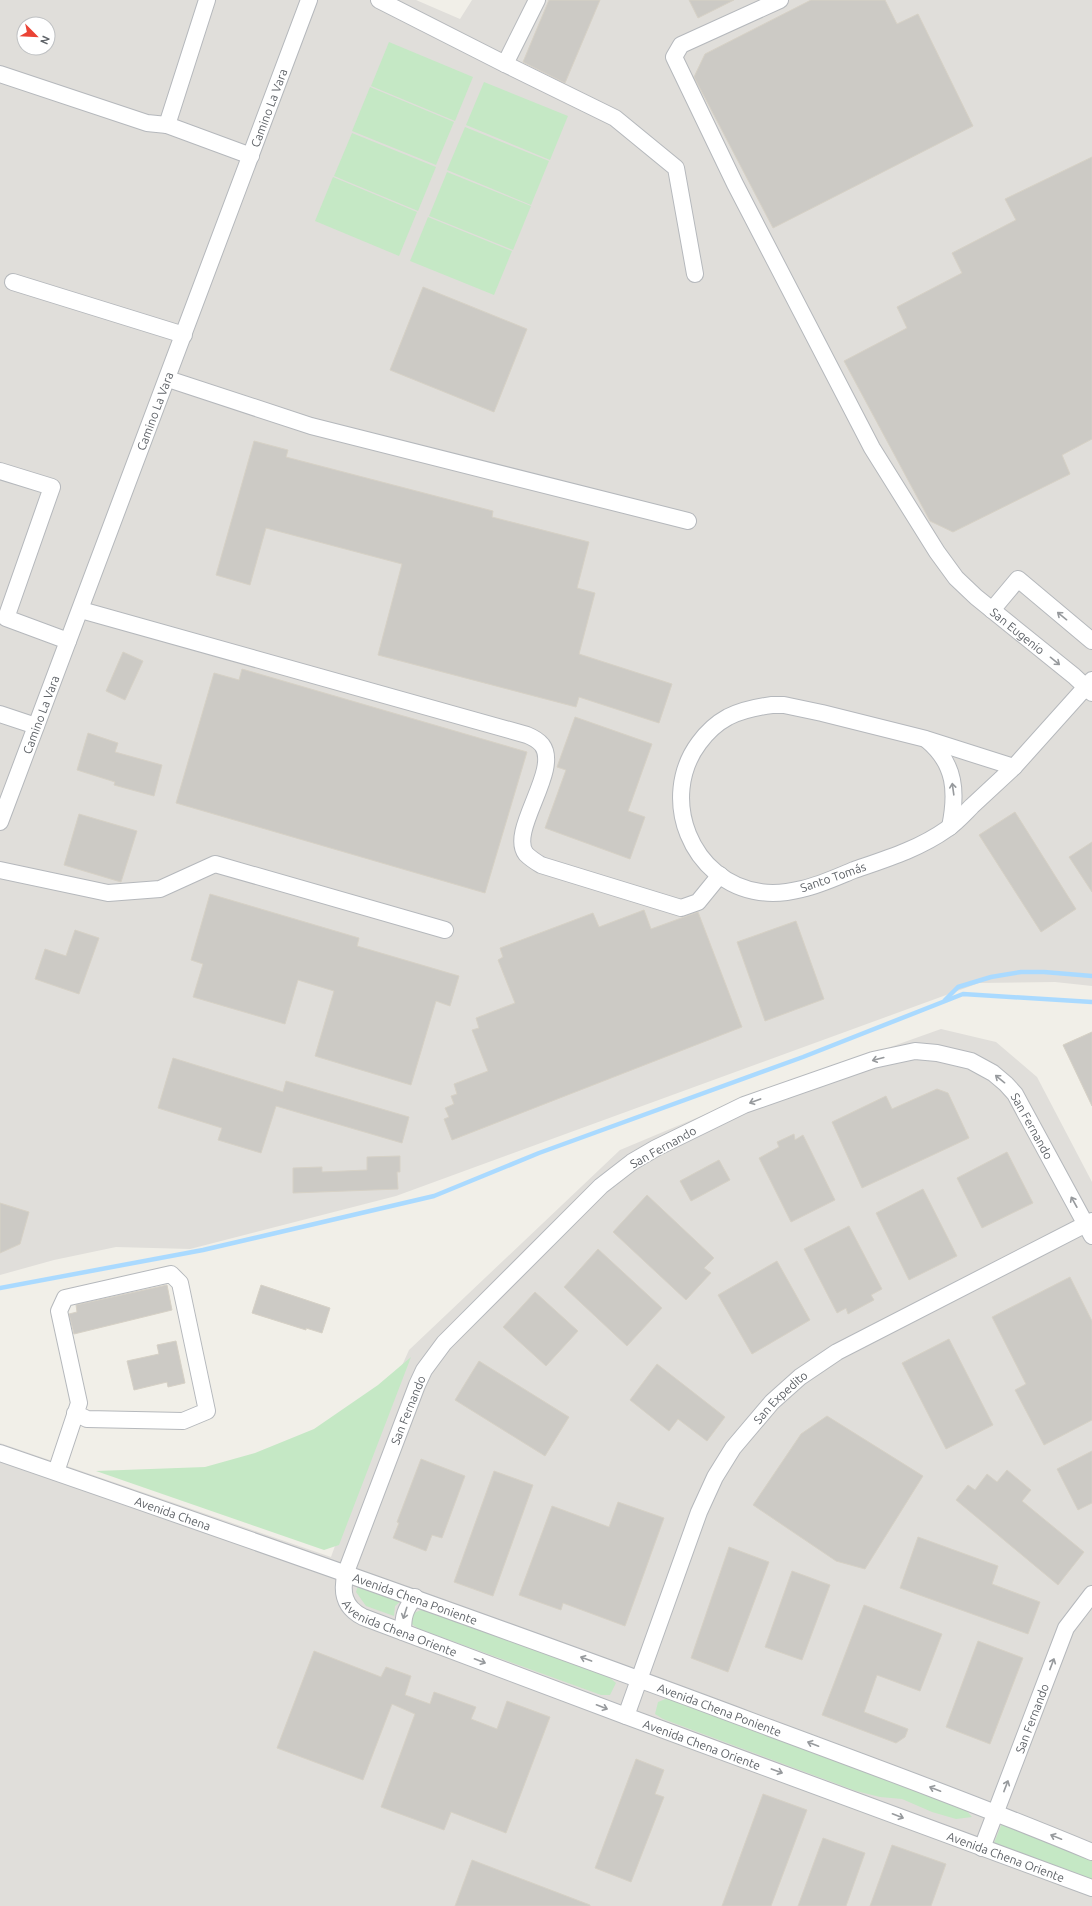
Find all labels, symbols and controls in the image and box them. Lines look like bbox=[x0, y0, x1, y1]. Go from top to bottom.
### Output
north arrow bbox=[16, 16, 56, 56]
text: N bbox=[38, 34, 52, 46]
street label: Camino La Vara bbox=[248, 67, 289, 149]
street label: Camino La Vara bbox=[134, 370, 175, 452]
street label: San Eugenio bbox=[988, 605, 1047, 656]
one-way arrow bbox=[1056, 611, 1067, 620]
one-way arrow bbox=[1050, 656, 1061, 665]
street label: Camino La Vara bbox=[20, 673, 61, 755]
one-way arrow bbox=[949, 783, 957, 796]
street label: Santo Tomás bbox=[798, 860, 868, 894]
one-way arrow bbox=[871, 1056, 884, 1063]
one-way arrow bbox=[995, 1074, 1006, 1083]
street label: San Fernando bbox=[1009, 1091, 1055, 1161]
one-way arrow bbox=[749, 1098, 761, 1106]
street label: San Fernando bbox=[628, 1124, 698, 1170]
one-way arrow bbox=[1069, 1196, 1077, 1208]
street label: San Expedito bbox=[750, 1368, 809, 1426]
street label: San Fernando bbox=[388, 1374, 428, 1446]
street label: Avenida Chena bbox=[133, 1494, 213, 1532]
street label: Avenida Chena Poniente bbox=[351, 1570, 479, 1626]
street label: Avenida Chena Oriente bbox=[340, 1597, 459, 1658]
one-way arrow bbox=[401, 1607, 408, 1620]
one-way arrow bbox=[581, 1655, 593, 1663]
one-way arrow bbox=[474, 1658, 486, 1666]
one-way arrow bbox=[1049, 1659, 1057, 1671]
street label: Avenida Chena Poniente bbox=[656, 1680, 783, 1738]
street label: San Fernando bbox=[1012, 1681, 1051, 1755]
one-way arrow bbox=[595, 1704, 607, 1712]
street label: Avenida Chena Oriente bbox=[642, 1716, 763, 1772]
one-way arrow bbox=[808, 1739, 820, 1747]
one-way arrow bbox=[770, 1768, 782, 1776]
one-way arrow bbox=[1002, 1780, 1010, 1792]
one-way arrow bbox=[929, 1785, 941, 1793]
one-way arrow bbox=[892, 1813, 904, 1821]
street label: Avenida Chena Oriente bbox=[946, 1829, 1066, 1884]
one-way arrow bbox=[1050, 1832, 1062, 1840]

